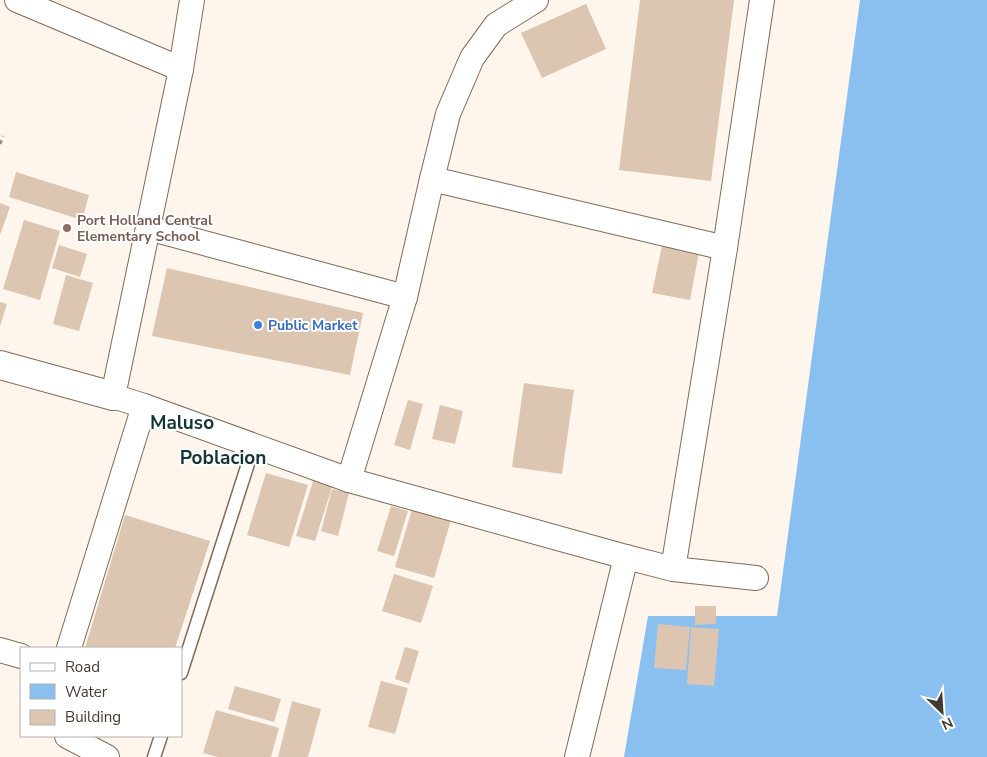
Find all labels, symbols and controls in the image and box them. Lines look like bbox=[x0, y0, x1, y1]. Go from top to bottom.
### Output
place label: Port Holland Central Elementary School bbox=[77, 211, 213, 246]
marker: Port Holland Central Elementary School bbox=[61, 222, 73, 234]
place label: Public Market bbox=[268, 316, 358, 335]
marker: Public Market bbox=[252, 319, 264, 331]
district label: Maluso bbox=[150, 410, 214, 436]
district label: Poblacion bbox=[180, 445, 266, 471]
legend bbox=[20, 647, 182, 737]
text: Road bbox=[65, 657, 100, 677]
text: Water bbox=[65, 682, 108, 702]
north arrow bbox=[917, 687, 967, 737]
text: Building bbox=[65, 707, 121, 727]
text: N bbox=[939, 713, 956, 734]

